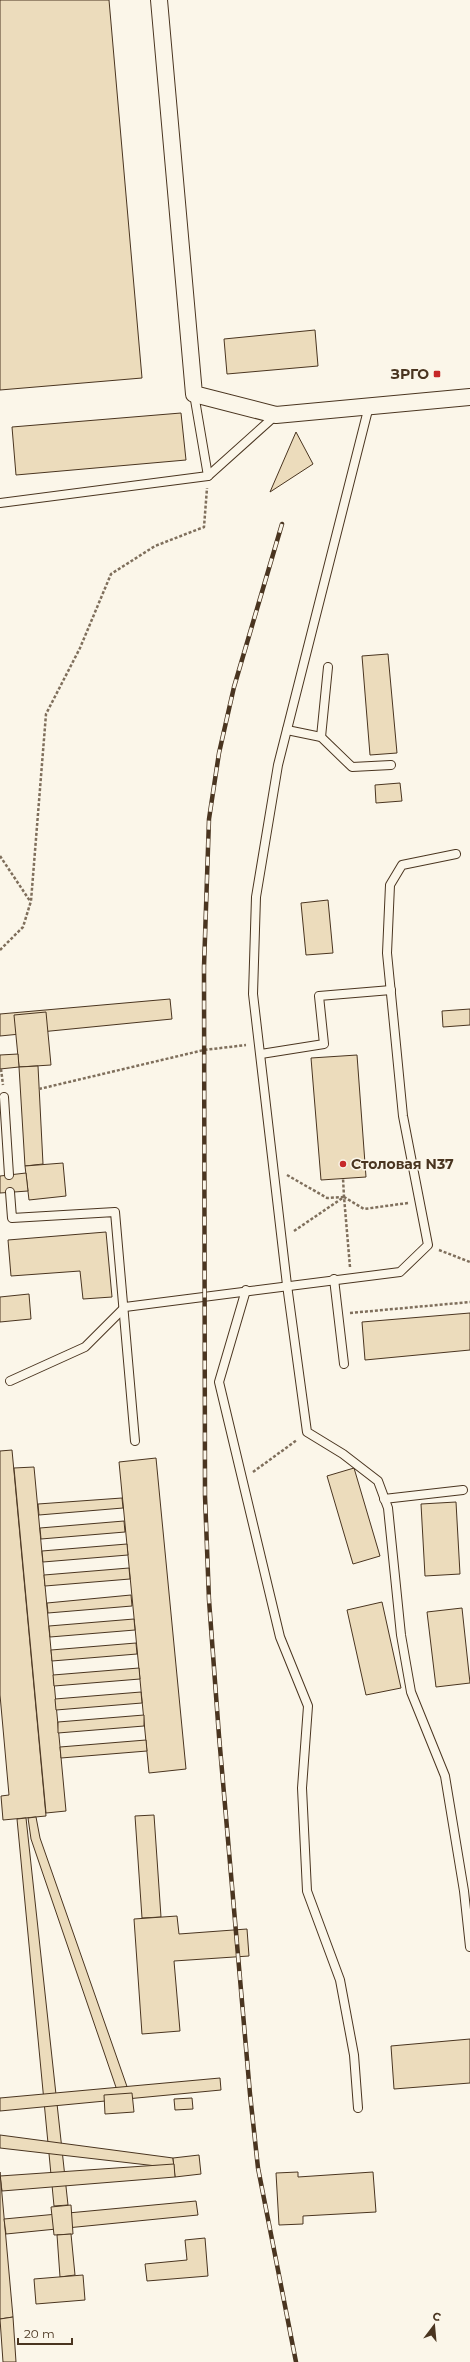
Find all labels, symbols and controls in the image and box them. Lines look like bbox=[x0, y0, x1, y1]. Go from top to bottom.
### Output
place label: ЗРГО bbox=[390, 365, 429, 383]
marker: ЗРГО bbox=[432, 369, 442, 379]
place label: Столовая N37 bbox=[351, 1155, 454, 1173]
marker: Столовая N37 bbox=[338, 1159, 348, 1169]
north arrow bbox=[414, 2306, 454, 2346]
text: С bbox=[431, 2309, 443, 2324]
scale bar bbox=[18, 2320, 72, 2346]
text: 20 m bbox=[24, 2326, 55, 2341]

